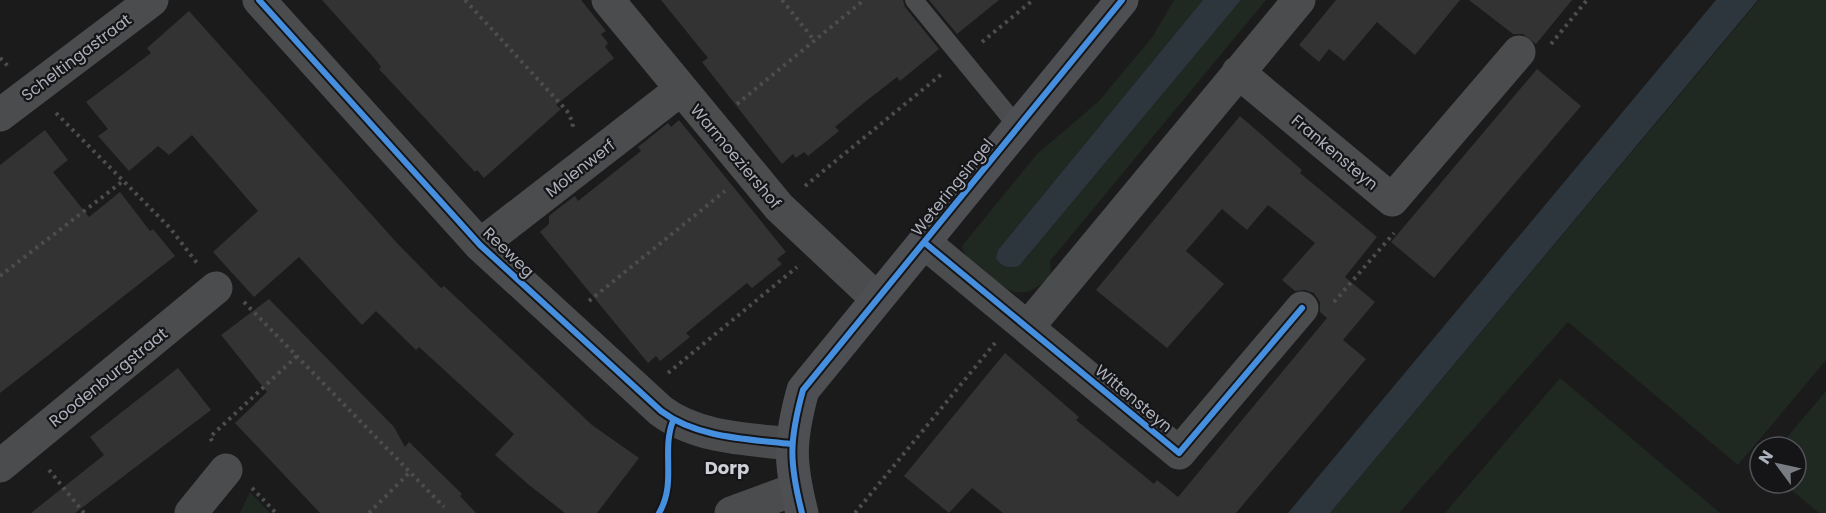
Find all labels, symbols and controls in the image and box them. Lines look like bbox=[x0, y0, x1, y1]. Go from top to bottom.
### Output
street label: Scheltingastraat bbox=[16, 8, 136, 106]
street label: Warmoeziershof bbox=[685, 99, 786, 214]
street label: Frankensteyn bbox=[1286, 109, 1383, 196]
street label: Molenwerf bbox=[541, 134, 620, 203]
street label: Weteringsingel bbox=[906, 134, 999, 241]
street label: Reeweg bbox=[478, 222, 539, 283]
street label: Roodenburgstraat bbox=[44, 322, 173, 432]
street label: Wittensteyn bbox=[1090, 359, 1177, 438]
north arrow bbox=[1748, 435, 1808, 495]
text: N bbox=[1753, 446, 1779, 468]
district label: Dorp bbox=[705, 455, 749, 480]

